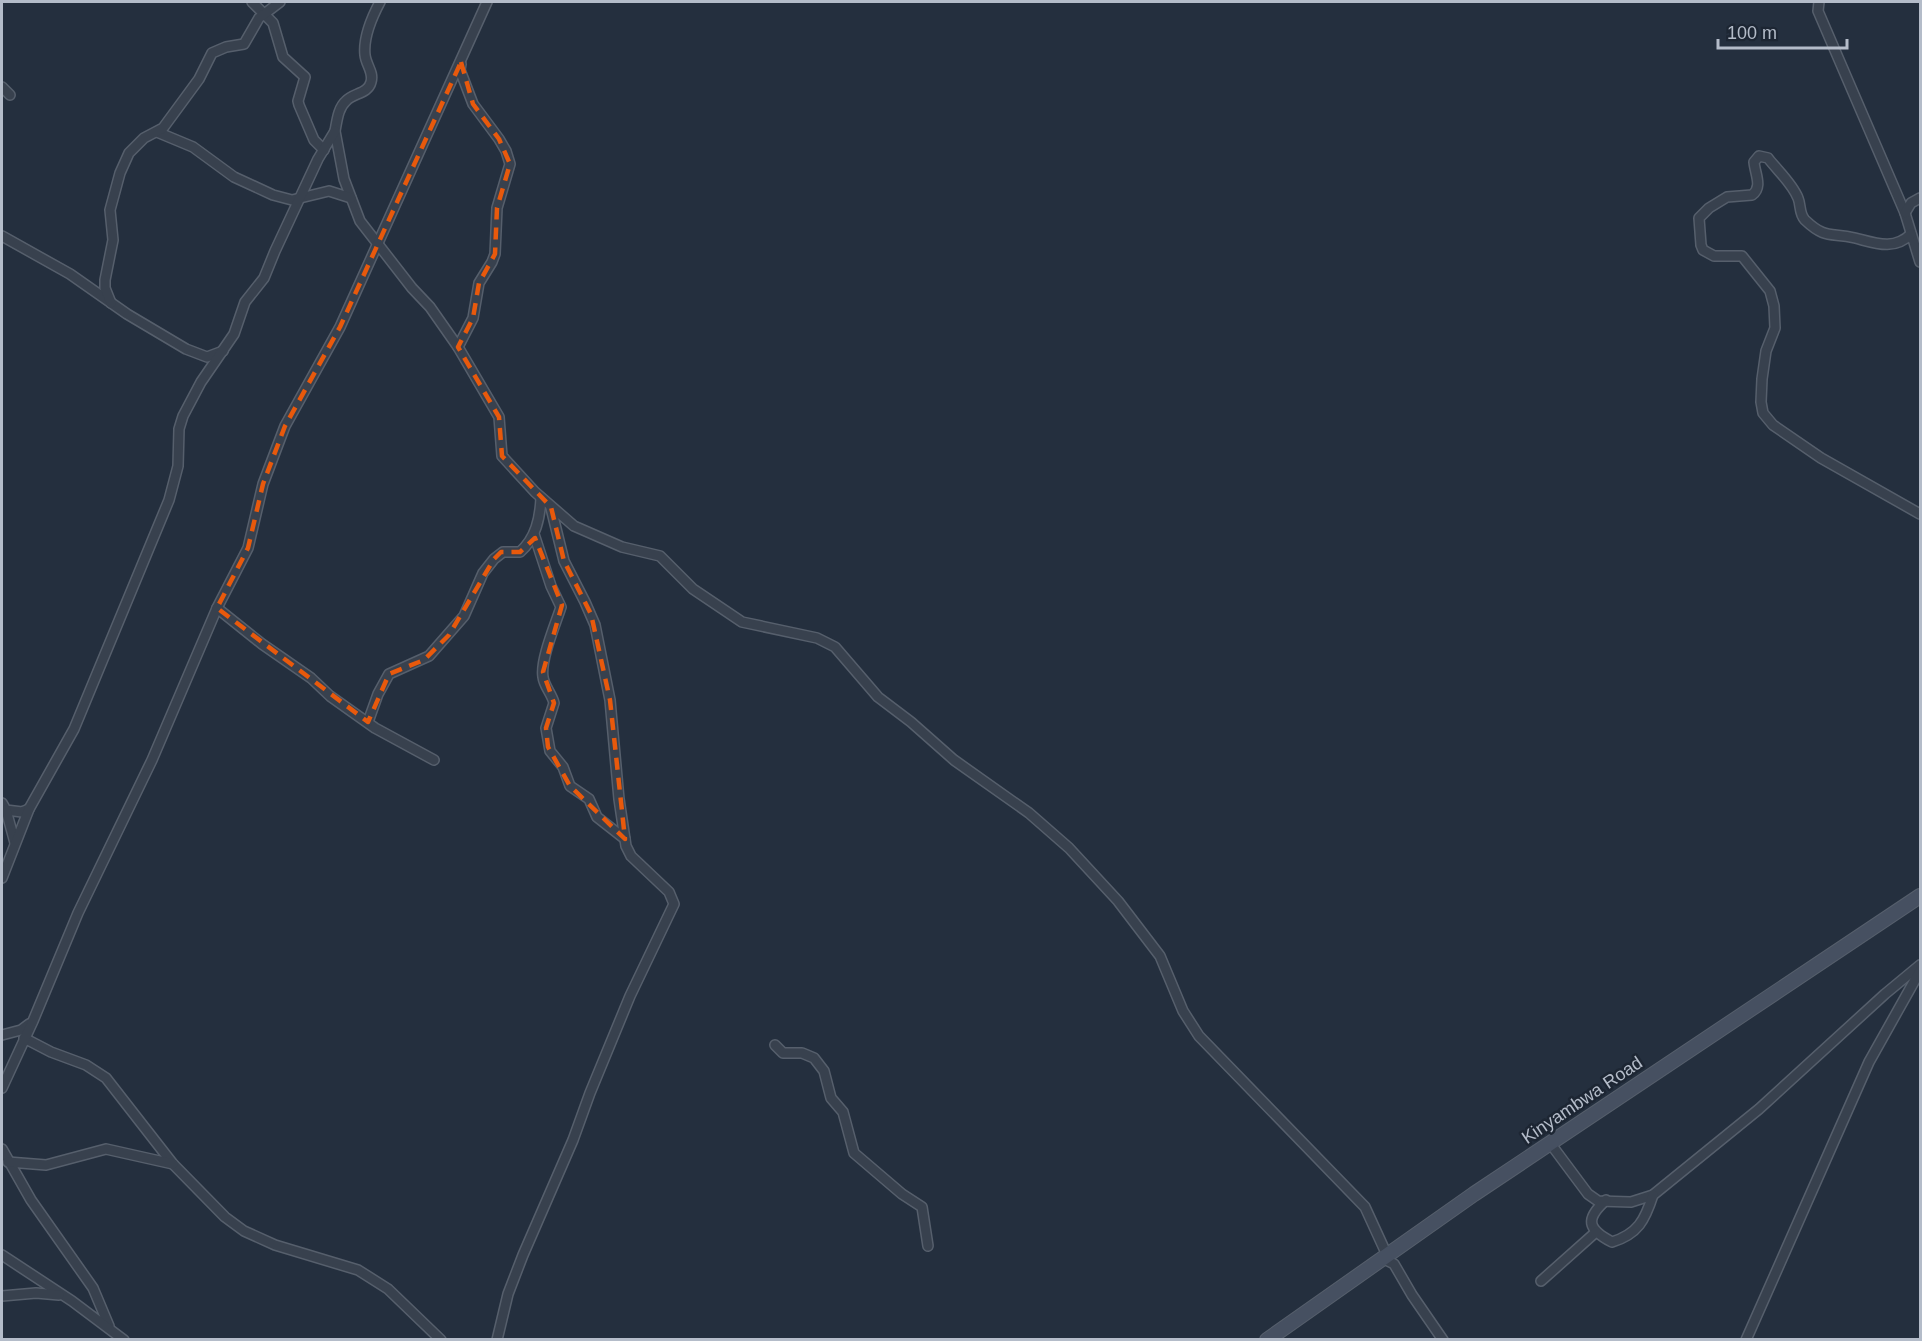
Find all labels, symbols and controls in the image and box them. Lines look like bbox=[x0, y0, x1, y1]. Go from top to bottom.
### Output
scale bar bbox=[1718, 12, 1847, 50]
text: 100 m bbox=[1727, 23, 1777, 43]
street label: Kinyambwa Road bbox=[1518, 1052, 1646, 1148]

